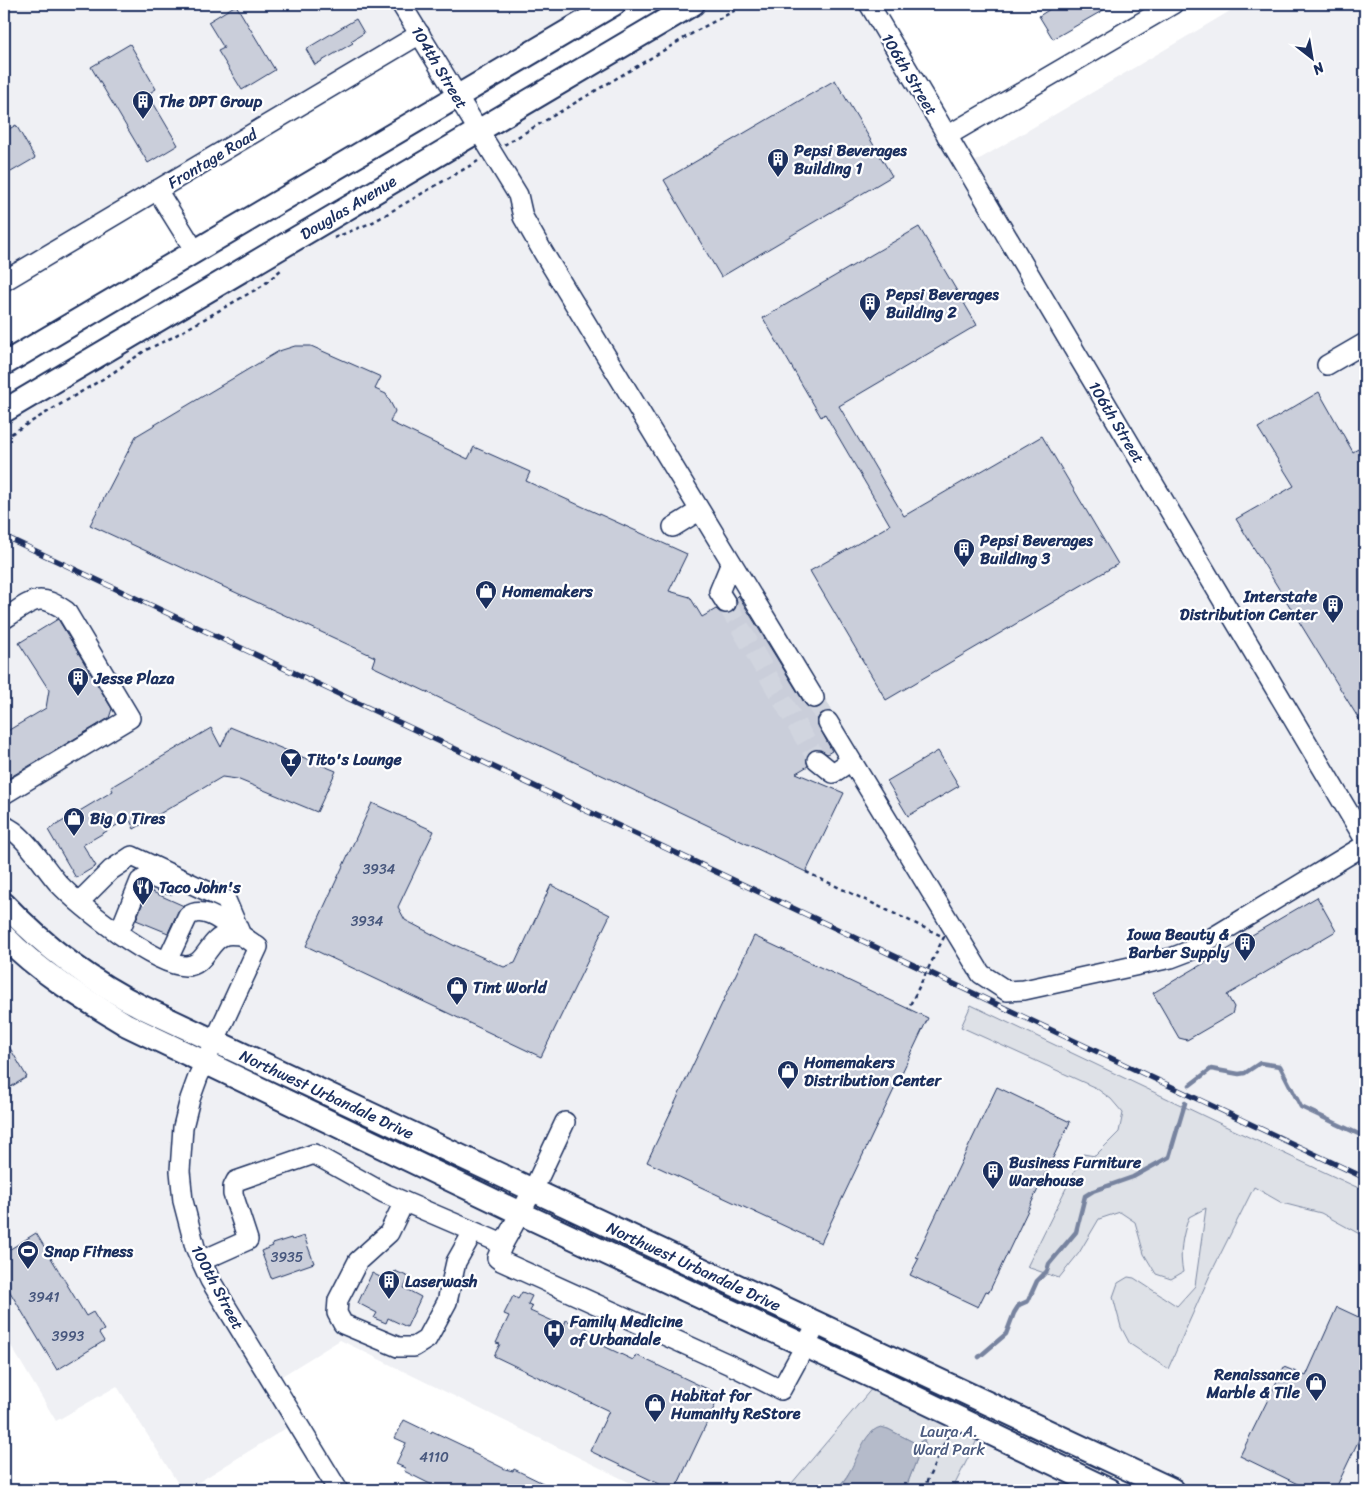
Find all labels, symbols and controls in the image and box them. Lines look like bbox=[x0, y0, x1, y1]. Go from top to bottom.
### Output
street label: 104th Street bbox=[403, 20, 476, 115]
street label: 106th Street bbox=[873, 27, 946, 121]
north arrow bbox=[1286, 32, 1336, 82]
text: N bbox=[1308, 55, 1330, 82]
place label: The DPT Group bbox=[159, 87, 263, 116]
building icon: The DPT Group bbox=[131, 89, 155, 120]
street label: Frontage Road bbox=[162, 119, 264, 197]
place label: Pepsi Beverages Building 1 bbox=[794, 136, 907, 183]
building icon: Pepsi Beverages Building 1 bbox=[766, 147, 790, 178]
street label: Douglas Avenue bbox=[294, 167, 403, 248]
place label: Pepsi Beverages Building 2 bbox=[886, 280, 999, 327]
building icon: Pepsi Beverages Building 2 bbox=[858, 291, 882, 322]
street label: 106th Street bbox=[1080, 375, 1153, 469]
place label: Pepsi Beverages Building 3 bbox=[980, 526, 1093, 573]
building icon: Pepsi Beverages Building 3 bbox=[952, 537, 976, 568]
place label: Homemakers bbox=[501, 577, 594, 606]
shop icon: Homemakers bbox=[474, 579, 498, 610]
place label: Interstate Distribution Center bbox=[1180, 582, 1318, 629]
building icon: Interstate Distribution Center bbox=[1321, 593, 1345, 624]
place label: Jesse Plaza bbox=[93, 664, 174, 693]
building icon: Jesse Plaza bbox=[66, 666, 90, 697]
place label: Tito's Lounge bbox=[307, 745, 403, 774]
bar icon: Tito's Lounge bbox=[279, 747, 303, 778]
place label: Big O Tires bbox=[90, 804, 165, 833]
shop icon: Big O Tires bbox=[62, 806, 86, 837]
house number: 3934 bbox=[363, 857, 396, 882]
place label: Taco John's bbox=[159, 873, 241, 902]
restaurant icon: Taco John's bbox=[131, 875, 155, 906]
house number: 3934 bbox=[351, 909, 384, 934]
place label: Iowa Beauty & Barber Supply bbox=[1126, 920, 1230, 967]
building icon: Iowa Beauty & Barber Supply bbox=[1233, 931, 1257, 962]
place label: Tint World bbox=[473, 973, 548, 1002]
shop icon: Tint World bbox=[445, 975, 469, 1006]
street label: Northwest Urbandale Drive bbox=[235, 1041, 419, 1148]
place label: Homemakers Distribution Center bbox=[803, 1048, 943, 1095]
shop icon: Homemakers Distribution Center bbox=[776, 1059, 800, 1090]
place label: Business Furniture Warehouse bbox=[1009, 1148, 1142, 1195]
building icon: Business Furniture Warehouse bbox=[981, 1159, 1005, 1190]
street label: Northwest Urbandale Drive bbox=[602, 1213, 786, 1320]
place label: Snap Fitness bbox=[43, 1237, 134, 1266]
sports icon: Snap Fitness bbox=[16, 1239, 40, 1270]
street label: 100th Street bbox=[183, 1239, 252, 1335]
house number: 3935 bbox=[271, 1245, 304, 1270]
place label: Laserwash bbox=[405, 1267, 478, 1296]
building icon: Laserwash bbox=[377, 1269, 401, 1300]
house number: 3941 bbox=[28, 1285, 60, 1310]
place label: Family Medicine of Urbandale bbox=[569, 1307, 683, 1354]
hospital icon: Family Medicine of Urbandale bbox=[542, 1318, 566, 1349]
house number: 3993 bbox=[52, 1324, 85, 1349]
place label: Renaissance Marble & Tile bbox=[1205, 1360, 1301, 1407]
shop icon: Renaissance Marble & Tile bbox=[1304, 1371, 1328, 1402]
place label: Habitat for Humanity ReStore bbox=[670, 1381, 801, 1428]
shop icon: Habitat for Humanity ReStore bbox=[643, 1392, 667, 1423]
park label: Laura A. Ward Park bbox=[913, 1417, 985, 1464]
house number: 4110 bbox=[419, 1445, 449, 1470]

